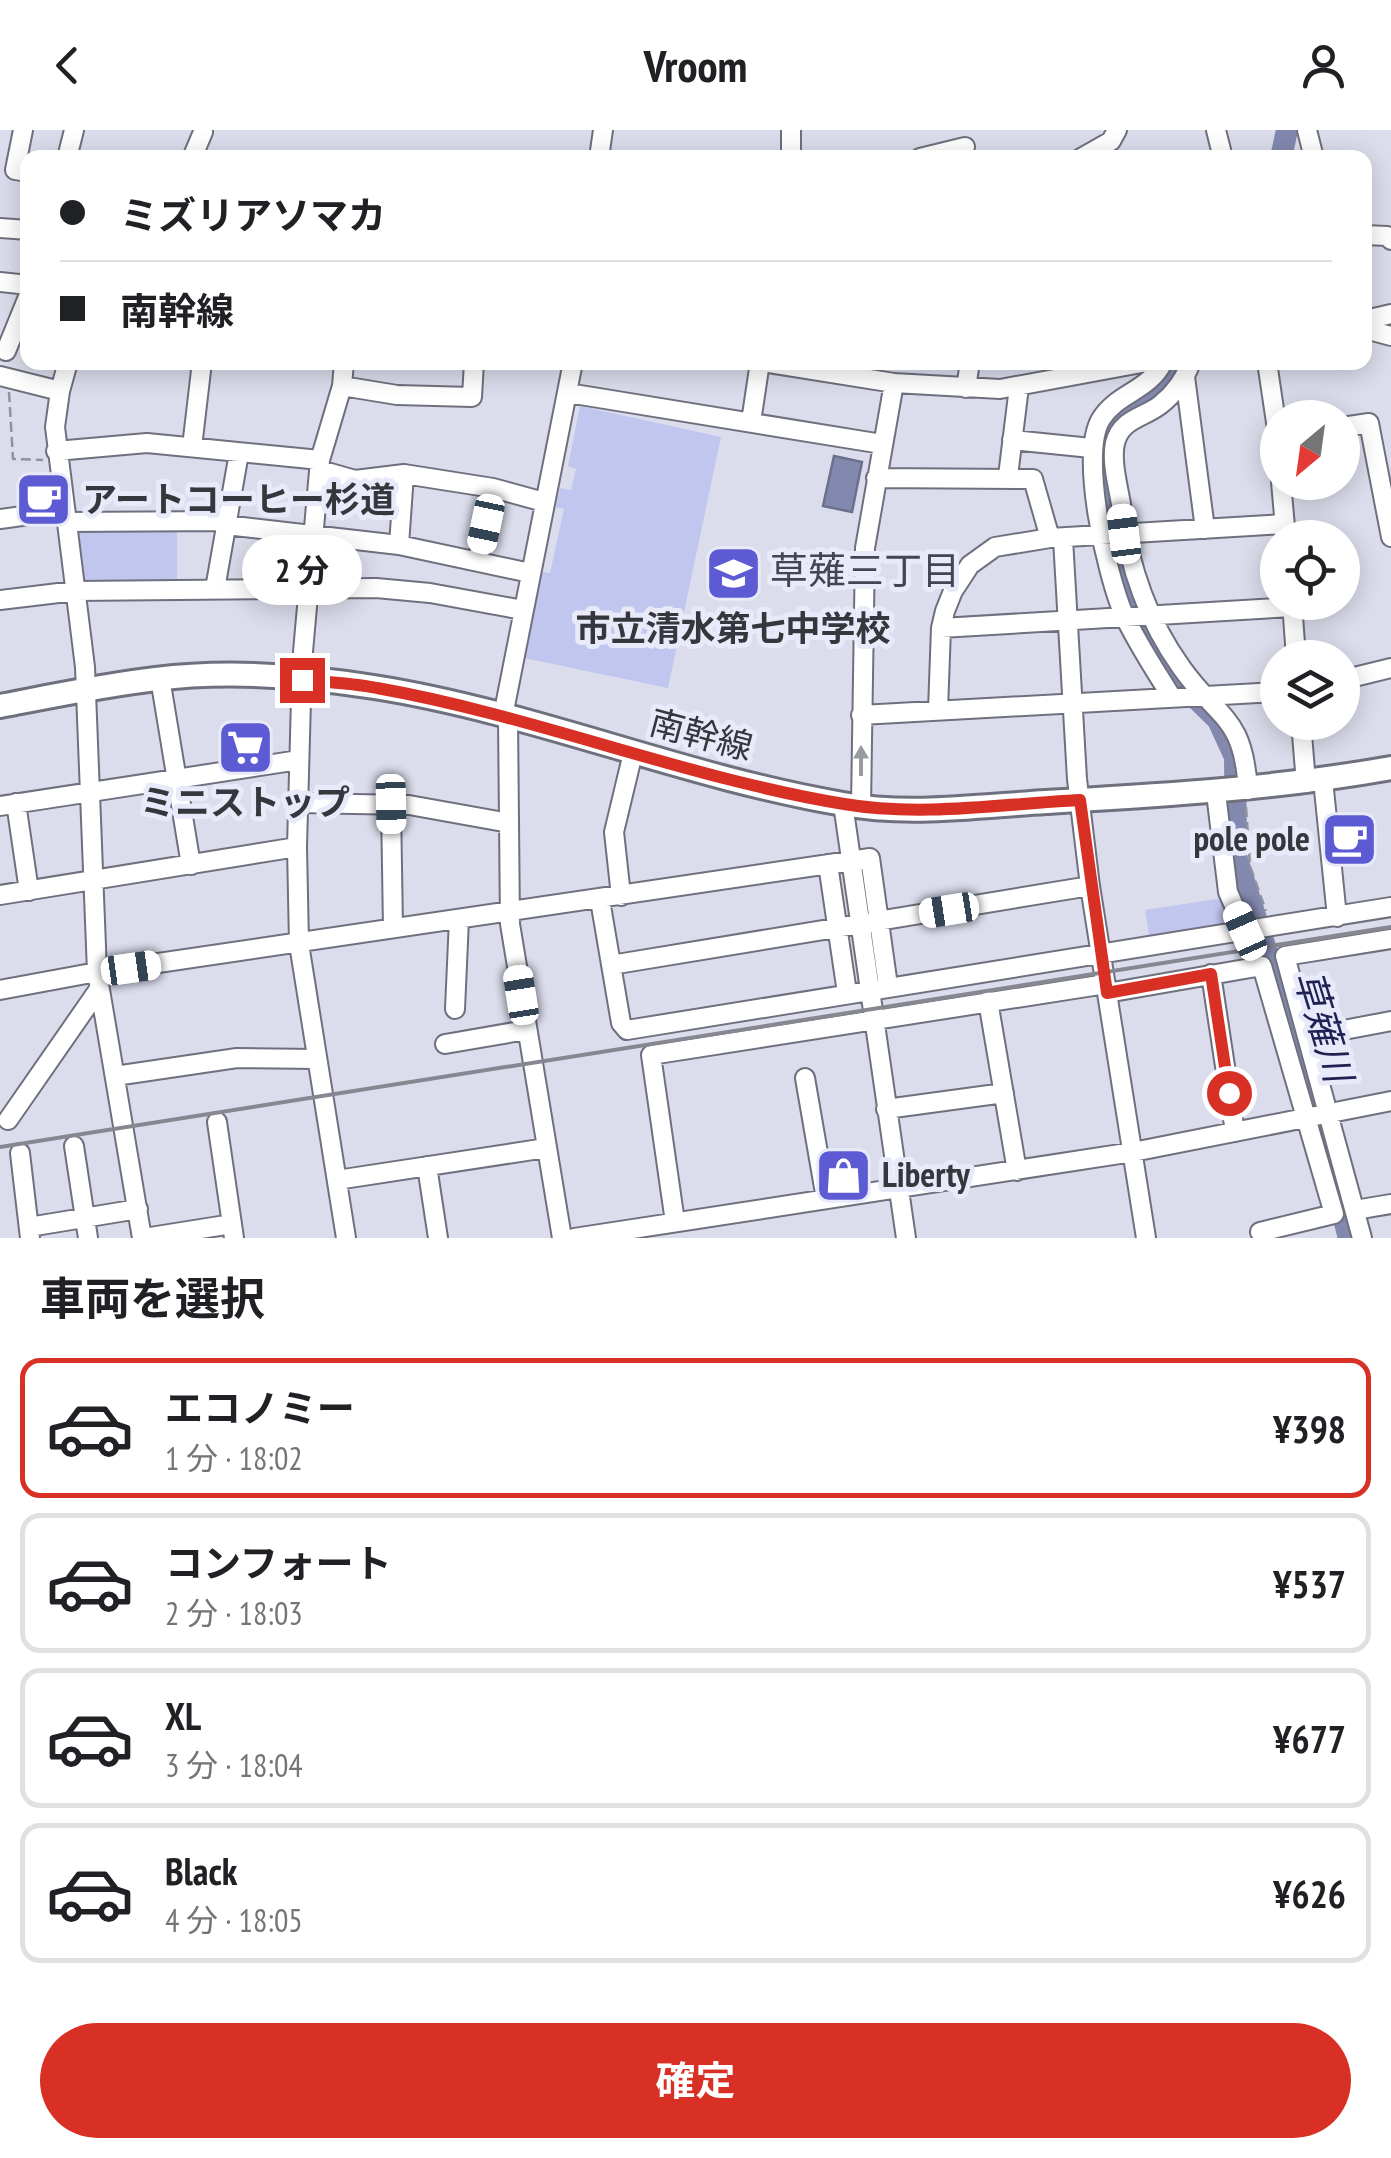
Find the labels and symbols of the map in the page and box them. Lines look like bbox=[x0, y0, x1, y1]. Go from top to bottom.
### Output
north arrow bbox=[1260, 400, 1360, 500]
cafe icon: アートコーヒー杉道 bbox=[13, 470, 73, 530]
place label: アートコーヒー杉道 bbox=[82, 476, 395, 522]
car bbox=[465, 492, 507, 556]
car bbox=[1105, 502, 1143, 566]
callout: 2 分 bbox=[242, 535, 362, 605]
school or university icon: 市立清水第七中学校 bbox=[703, 543, 763, 603]
district label: 草薙三丁目 bbox=[770, 545, 960, 594]
place label: 市立清水第七中学校 bbox=[575, 605, 891, 651]
route end bbox=[280, 658, 325, 703]
street label: 南幹線 bbox=[645, 698, 758, 770]
supermarket icon: ミニストップ bbox=[215, 717, 275, 777]
one-way arrow bbox=[853, 744, 869, 776]
car bbox=[375, 774, 407, 834]
place label: ミニストップ bbox=[140, 779, 350, 825]
cafe icon: pole pole bbox=[1319, 809, 1379, 869]
place label: pole pole bbox=[1193, 815, 1310, 861]
car bbox=[917, 890, 981, 930]
car bbox=[1219, 897, 1271, 965]
car bbox=[99, 949, 163, 987]
car bbox=[501, 963, 541, 1027]
water label: 草薙川 bbox=[1284, 964, 1366, 1091]
route start bbox=[1207, 1071, 1252, 1116]
shop icon: Liberty bbox=[813, 1145, 873, 1205]
place label: Liberty bbox=[882, 1151, 971, 1197]

